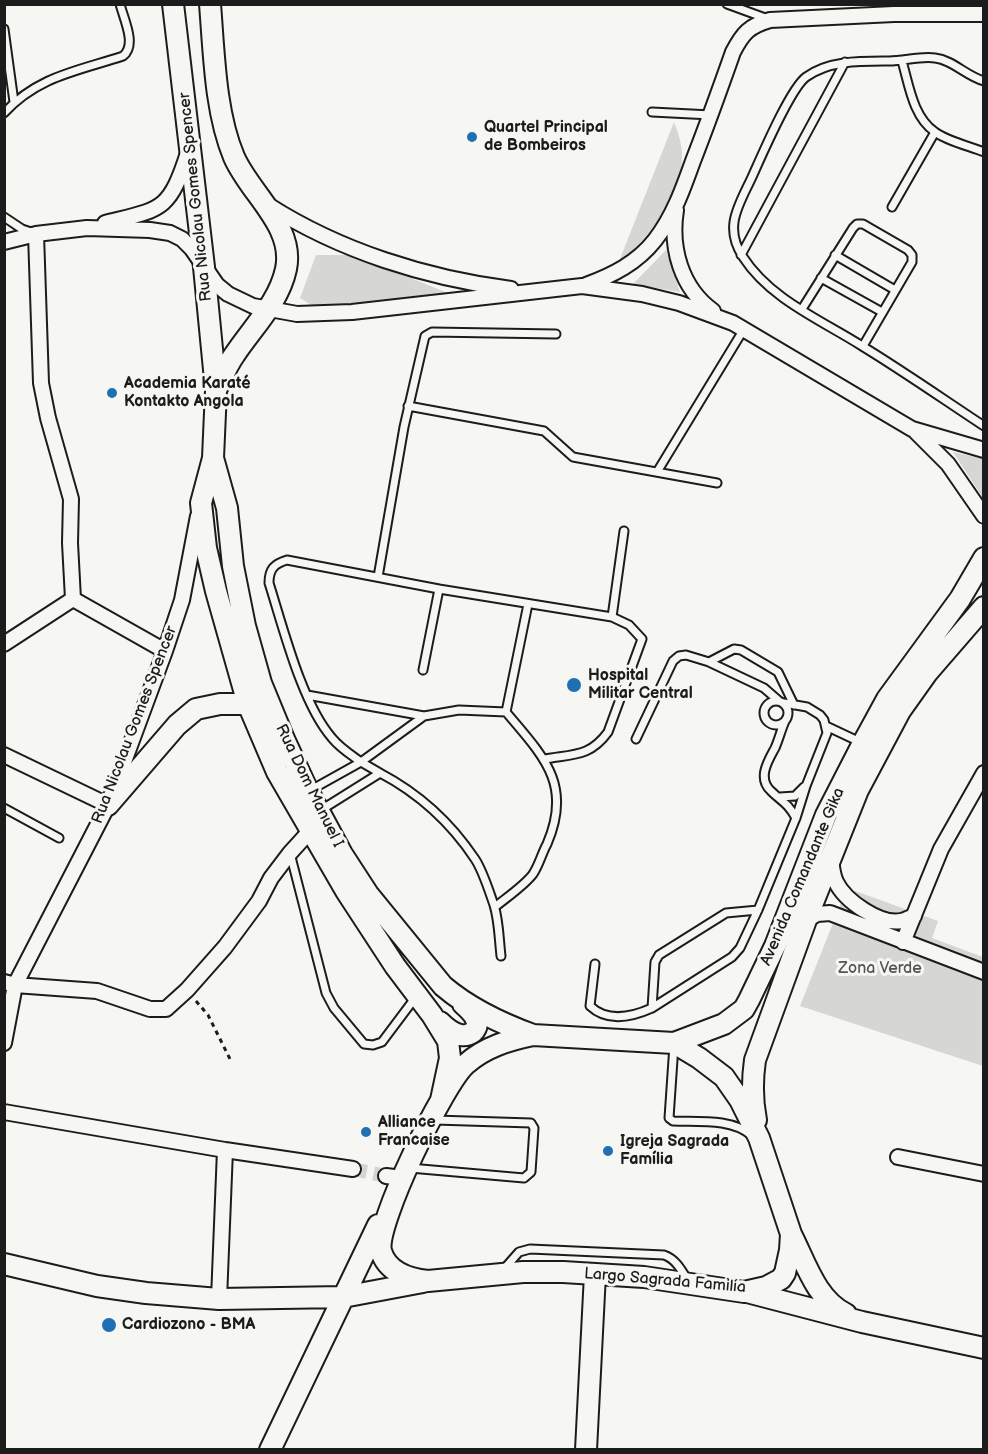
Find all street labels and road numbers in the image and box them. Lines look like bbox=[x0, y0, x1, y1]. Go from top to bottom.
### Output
street label: Rua Nicolau Gomes Spencer bbox=[175, 92, 217, 302]
street label: Rua Nicolau Gomes Spencer bbox=[88, 623, 182, 827]
street label: Rua Dom Manuel I bbox=[271, 721, 347, 851]
street label: Avenida Comandante Gika bbox=[757, 785, 849, 969]
street label: Largo Sagrada Familia bbox=[583, 1264, 747, 1298]

